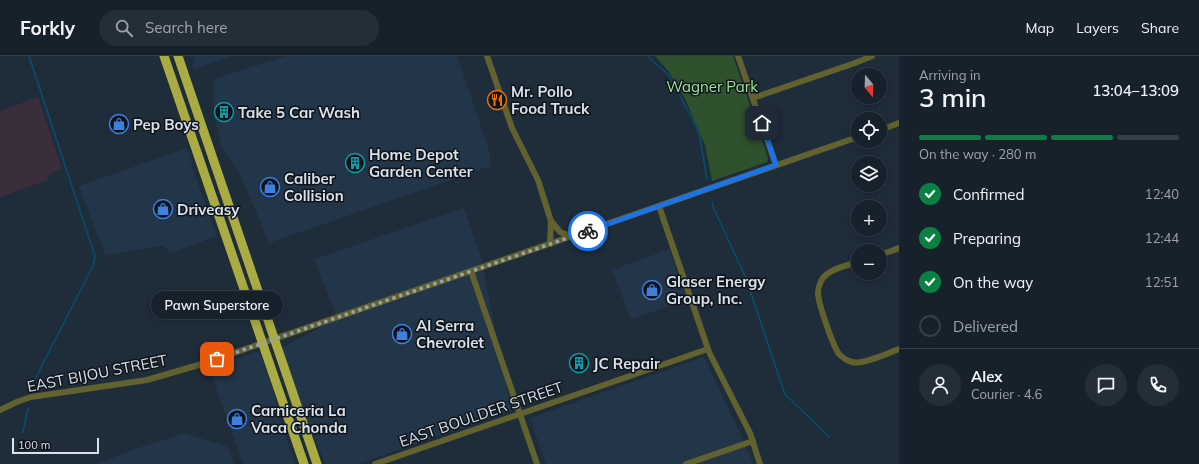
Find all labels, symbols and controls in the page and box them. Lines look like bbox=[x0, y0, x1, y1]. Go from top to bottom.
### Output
search box bbox=[99, 10, 379, 46]
text: Forkly bbox=[20, 16, 75, 40]
icon: search bbox=[113, 17, 135, 39]
text: Search here bbox=[145, 18, 227, 37]
text: Map bbox=[1025, 19, 1054, 37]
text: Layers bbox=[1076, 19, 1119, 37]
text: Share bbox=[1141, 19, 1179, 37]
text: Arriving in bbox=[919, 67, 981, 83]
north arrow bbox=[851, 68, 887, 104]
map controls bbox=[851, 68, 887, 280]
park label: Wagner Park bbox=[666, 77, 758, 96]
text: 3 min bbox=[919, 81, 987, 114]
text: 13:04–13:09 bbox=[1092, 81, 1179, 100]
place label: Mr. Pollo Food Truck bbox=[511, 82, 590, 118]
restaurant icon: Mr. Pollo Food Truck bbox=[486, 89, 508, 111]
building icon: Take 5 Car Wash bbox=[213, 101, 235, 123]
place label: Take 5 Car Wash bbox=[238, 103, 360, 122]
pin bbox=[745, 106, 779, 140]
icon: home bbox=[751, 112, 773, 134]
button: locate bbox=[851, 112, 887, 148]
shop icon: Pep Boys bbox=[108, 113, 130, 135]
place label: Pep Boys bbox=[133, 115, 199, 134]
place label: Home Depot Garden Center bbox=[369, 145, 473, 181]
text: On the way · 280 m bbox=[919, 146, 1036, 162]
building icon: Home Depot Garden Center bbox=[344, 152, 366, 174]
button: layers bbox=[851, 156, 887, 192]
place label: Caliber Collision bbox=[284, 169, 344, 205]
shop icon: Caliber Collision bbox=[259, 176, 281, 198]
icon: check bbox=[919, 183, 941, 205]
text: Confirmed bbox=[953, 185, 1024, 204]
text: 12:40 bbox=[1145, 186, 1179, 202]
shop icon: Driveasy bbox=[152, 198, 174, 220]
place label: Driveasy bbox=[177, 200, 240, 219]
button: + bbox=[851, 200, 887, 236]
courier bbox=[568, 211, 608, 251]
icon: bike bbox=[577, 220, 599, 242]
icon: check bbox=[919, 227, 941, 249]
text: Preparing bbox=[953, 229, 1021, 248]
text: 12:44 bbox=[1145, 230, 1179, 246]
button: − bbox=[851, 244, 887, 280]
icon: check bbox=[919, 271, 941, 293]
place label: Glaser Energy Group, Inc. bbox=[666, 272, 766, 308]
text: On the way bbox=[953, 273, 1033, 292]
text: 12:51 bbox=[1145, 274, 1179, 290]
shop icon: Glaser Energy Group, Inc. bbox=[641, 279, 663, 301]
callout: Pawn Superstore bbox=[151, 291, 283, 319]
text: Pawn Superstore bbox=[165, 297, 269, 313]
place label: Al Serra Chevrolet bbox=[416, 316, 484, 352]
text: Delivered bbox=[953, 317, 1018, 336]
shop icon: Al Serra Chevrolet bbox=[391, 323, 413, 345]
pin bbox=[200, 342, 234, 376]
icon: bag bbox=[206, 348, 228, 370]
street label: EAST BIJOU STREET bbox=[25, 350, 169, 396]
building icon: JC Repair bbox=[568, 352, 590, 374]
place label: JC Repair bbox=[593, 354, 660, 373]
button: person bbox=[919, 364, 961, 406]
button: chat bbox=[1085, 364, 1127, 406]
button: phone bbox=[1137, 364, 1179, 406]
text: Alex bbox=[971, 367, 1003, 386]
street label: EAST BOULDER STREET bbox=[397, 377, 565, 451]
text: Courier · 4.6 bbox=[971, 386, 1042, 402]
place label: Carniceria La Vaca Chonda bbox=[250, 401, 347, 437]
shop icon: Carniceria La Vaca Chonda bbox=[226, 408, 248, 430]
scale bar bbox=[12, 436, 99, 455]
text: 100 m bbox=[18, 438, 50, 452]

